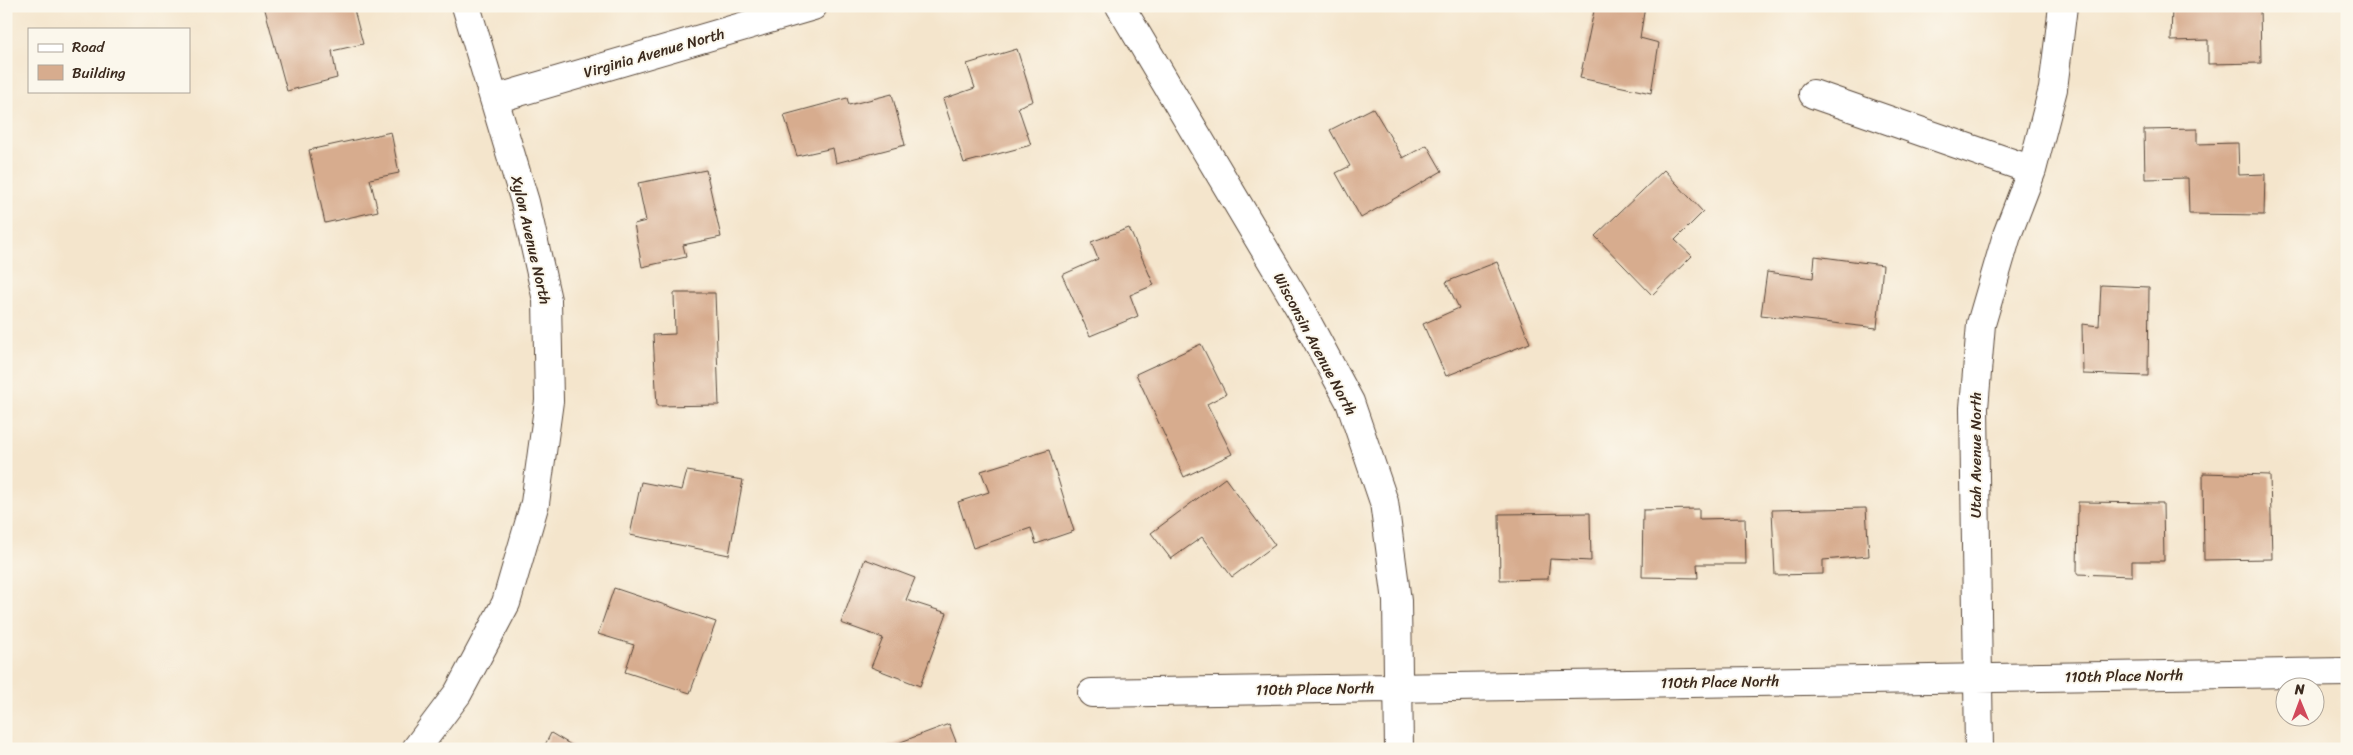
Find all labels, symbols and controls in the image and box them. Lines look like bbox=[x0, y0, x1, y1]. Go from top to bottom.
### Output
street label: Virginia Avenue North bbox=[580, 20, 728, 86]
legend bbox=[28, 28, 190, 92]
text: Road bbox=[72, 34, 105, 60]
text: Building bbox=[72, 60, 126, 86]
street label: Xylon Avenue North bbox=[503, 172, 558, 307]
street label: Wisconsin Avenue North bbox=[1266, 268, 1364, 420]
street label: Utah Avenue North bbox=[1963, 392, 1989, 518]
street label: 110th Place North bbox=[2064, 662, 2184, 690]
street label: 110th Place North bbox=[1660, 668, 1780, 696]
street label: 110th Place North bbox=[1255, 675, 1375, 703]
text: N bbox=[2294, 677, 2305, 702]
north arrow bbox=[2276, 678, 2326, 728]

